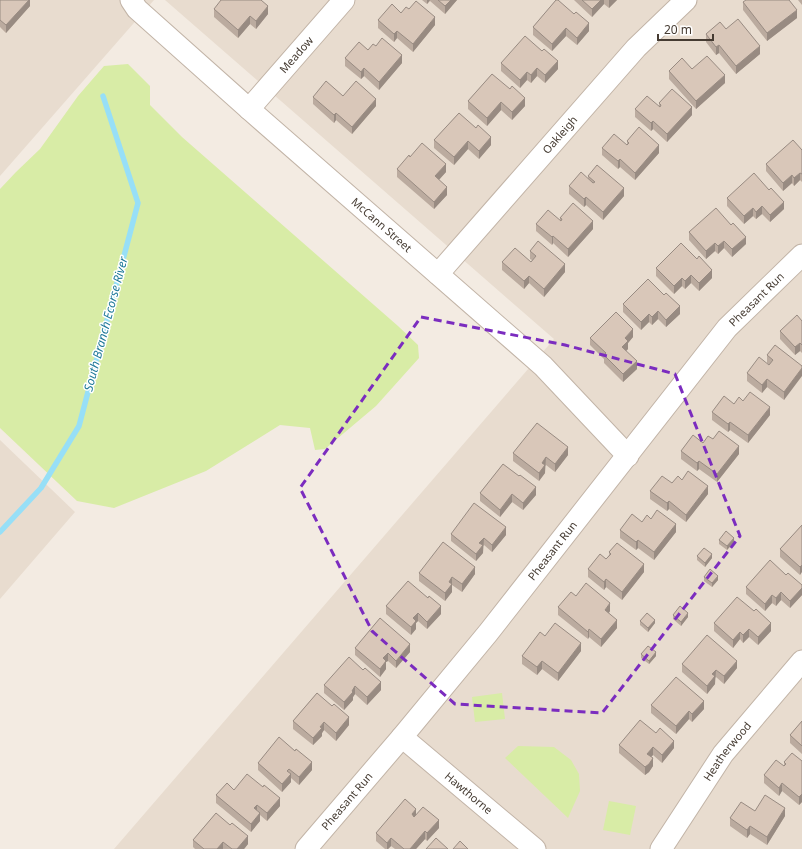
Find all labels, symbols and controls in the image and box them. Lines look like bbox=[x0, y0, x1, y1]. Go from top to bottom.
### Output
scale bar bbox=[658, 16, 713, 42]
text: 20 m bbox=[664, 21, 692, 38]
street label: Meadow bbox=[276, 33, 316, 76]
street label: Oakleigh bbox=[539, 112, 580, 157]
street label: McCann Street bbox=[348, 194, 415, 255]
water label: South Branch Ecorse River bbox=[79, 254, 132, 393]
street label: Pheasant Run bbox=[725, 269, 787, 329]
street label: Pheasant Run bbox=[524, 518, 580, 583]
street label: Heatherwood bbox=[699, 718, 754, 784]
street label: Hawthorne bbox=[442, 768, 496, 817]
street label: Pheasant Run bbox=[318, 769, 376, 833]

